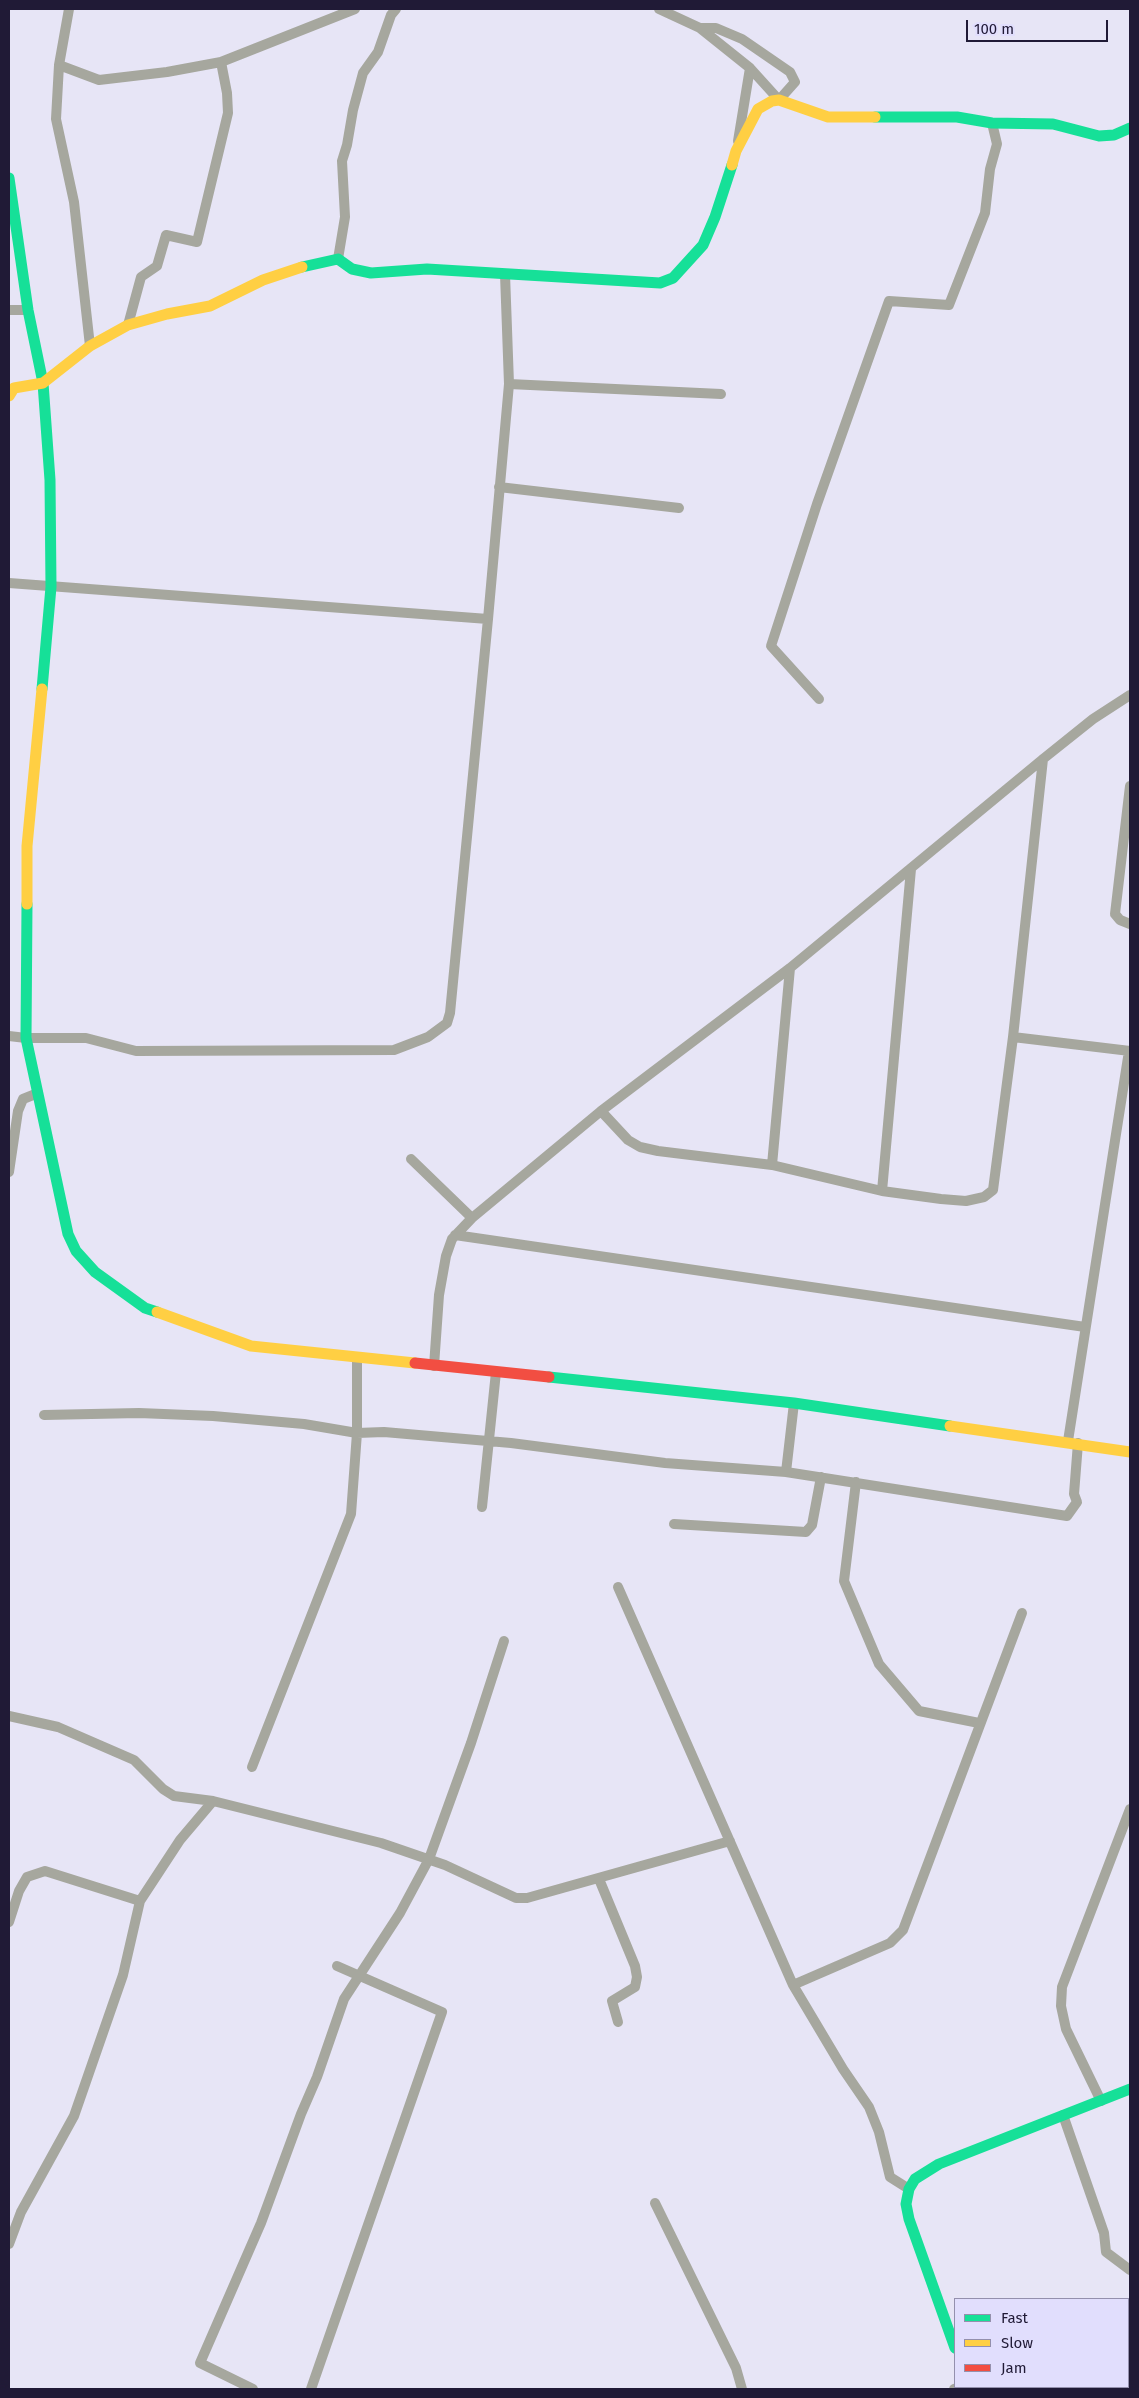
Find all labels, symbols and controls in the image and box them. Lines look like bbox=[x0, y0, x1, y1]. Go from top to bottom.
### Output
scale bar bbox=[969, 10, 1112, 42]
text: 100 m bbox=[974, 20, 1014, 38]
legend bbox=[954, 2298, 1129, 2388]
text: Fast bbox=[1001, 2309, 1028, 2327]
text: Slow bbox=[1001, 2334, 1033, 2352]
text: Jam bbox=[1001, 2359, 1027, 2377]

